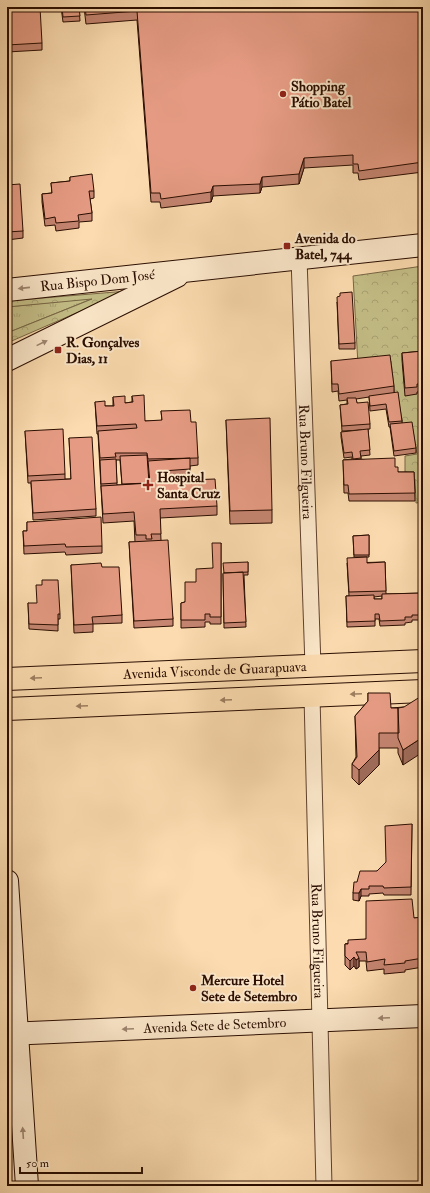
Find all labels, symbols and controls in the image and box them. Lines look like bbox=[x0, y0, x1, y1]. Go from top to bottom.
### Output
place label: Shopping Pátio Batel bbox=[291, 78, 352, 111]
marker: Shopping Pátio Batel bbox=[278, 89, 288, 99]
place label: Avenida do Batel, 744 bbox=[294, 230, 356, 263]
marker: Avenida do Batel, 744 bbox=[282, 241, 292, 251]
street label: Rua Bispo Dom José bbox=[39, 266, 156, 295]
one-way arrow bbox=[18, 285, 31, 291]
place label: R. Gonçalves Dias, 11 bbox=[66, 334, 139, 367]
one-way arrow bbox=[36, 340, 48, 346]
marker: R. Gonçalves Dias, 11 bbox=[53, 345, 63, 355]
street label: Rua Bruno Filgueira bbox=[295, 404, 316, 520]
place label: Hospital Santa Cruz bbox=[157, 469, 220, 502]
marker: Hospital Santa Cruz bbox=[142, 479, 154, 491]
street label: Avenida Visconde de Guarapuava bbox=[122, 658, 307, 683]
one-way arrow bbox=[30, 674, 42, 681]
one-way arrow bbox=[349, 691, 362, 697]
one-way arrow bbox=[220, 696, 232, 703]
one-way arrow bbox=[75, 703, 88, 709]
street label: Rua Bruno Filgueira bbox=[308, 883, 327, 999]
place label: Mercure Hotel Sete de Setembro bbox=[200, 972, 297, 1005]
marker: Mercure Hotel Sete de Setembro bbox=[188, 983, 198, 993]
street label: Avenida Sete de Setembro bbox=[142, 1014, 287, 1037]
one-way arrow bbox=[377, 1015, 390, 1021]
one-way arrow bbox=[122, 1026, 134, 1033]
one-way arrow bbox=[20, 1127, 27, 1139]
scale bar bbox=[20, 1149, 142, 1175]
text: 50 m bbox=[26, 1156, 50, 1171]

